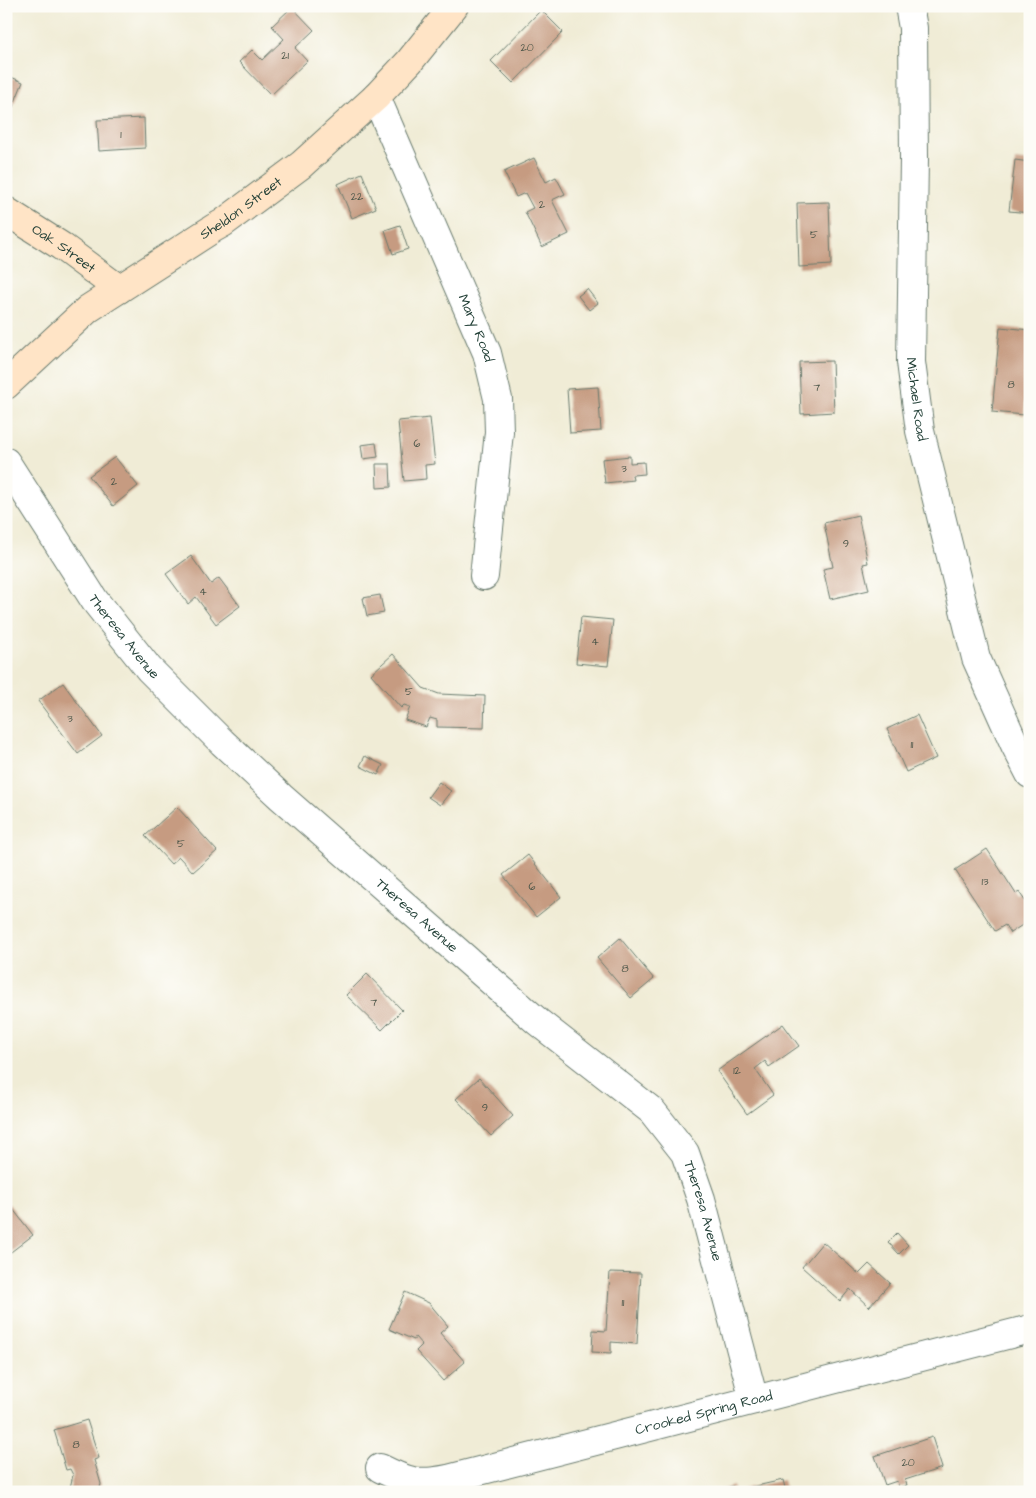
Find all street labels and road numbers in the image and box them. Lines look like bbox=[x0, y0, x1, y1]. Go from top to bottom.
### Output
street label: Sheldon Street bbox=[196, 172, 287, 244]
street label: Oak Street bbox=[28, 220, 100, 279]
street label: Mary Road bbox=[453, 291, 499, 364]
street label: Michael Road bbox=[901, 356, 932, 443]
street label: Theresa Avenue bbox=[83, 591, 164, 684]
street label: Theresa Avenue bbox=[371, 874, 463, 958]
street label: Theresa Avenue bbox=[678, 1158, 727, 1264]
street label: Crooked Spring Road bbox=[633, 1386, 775, 1440]

